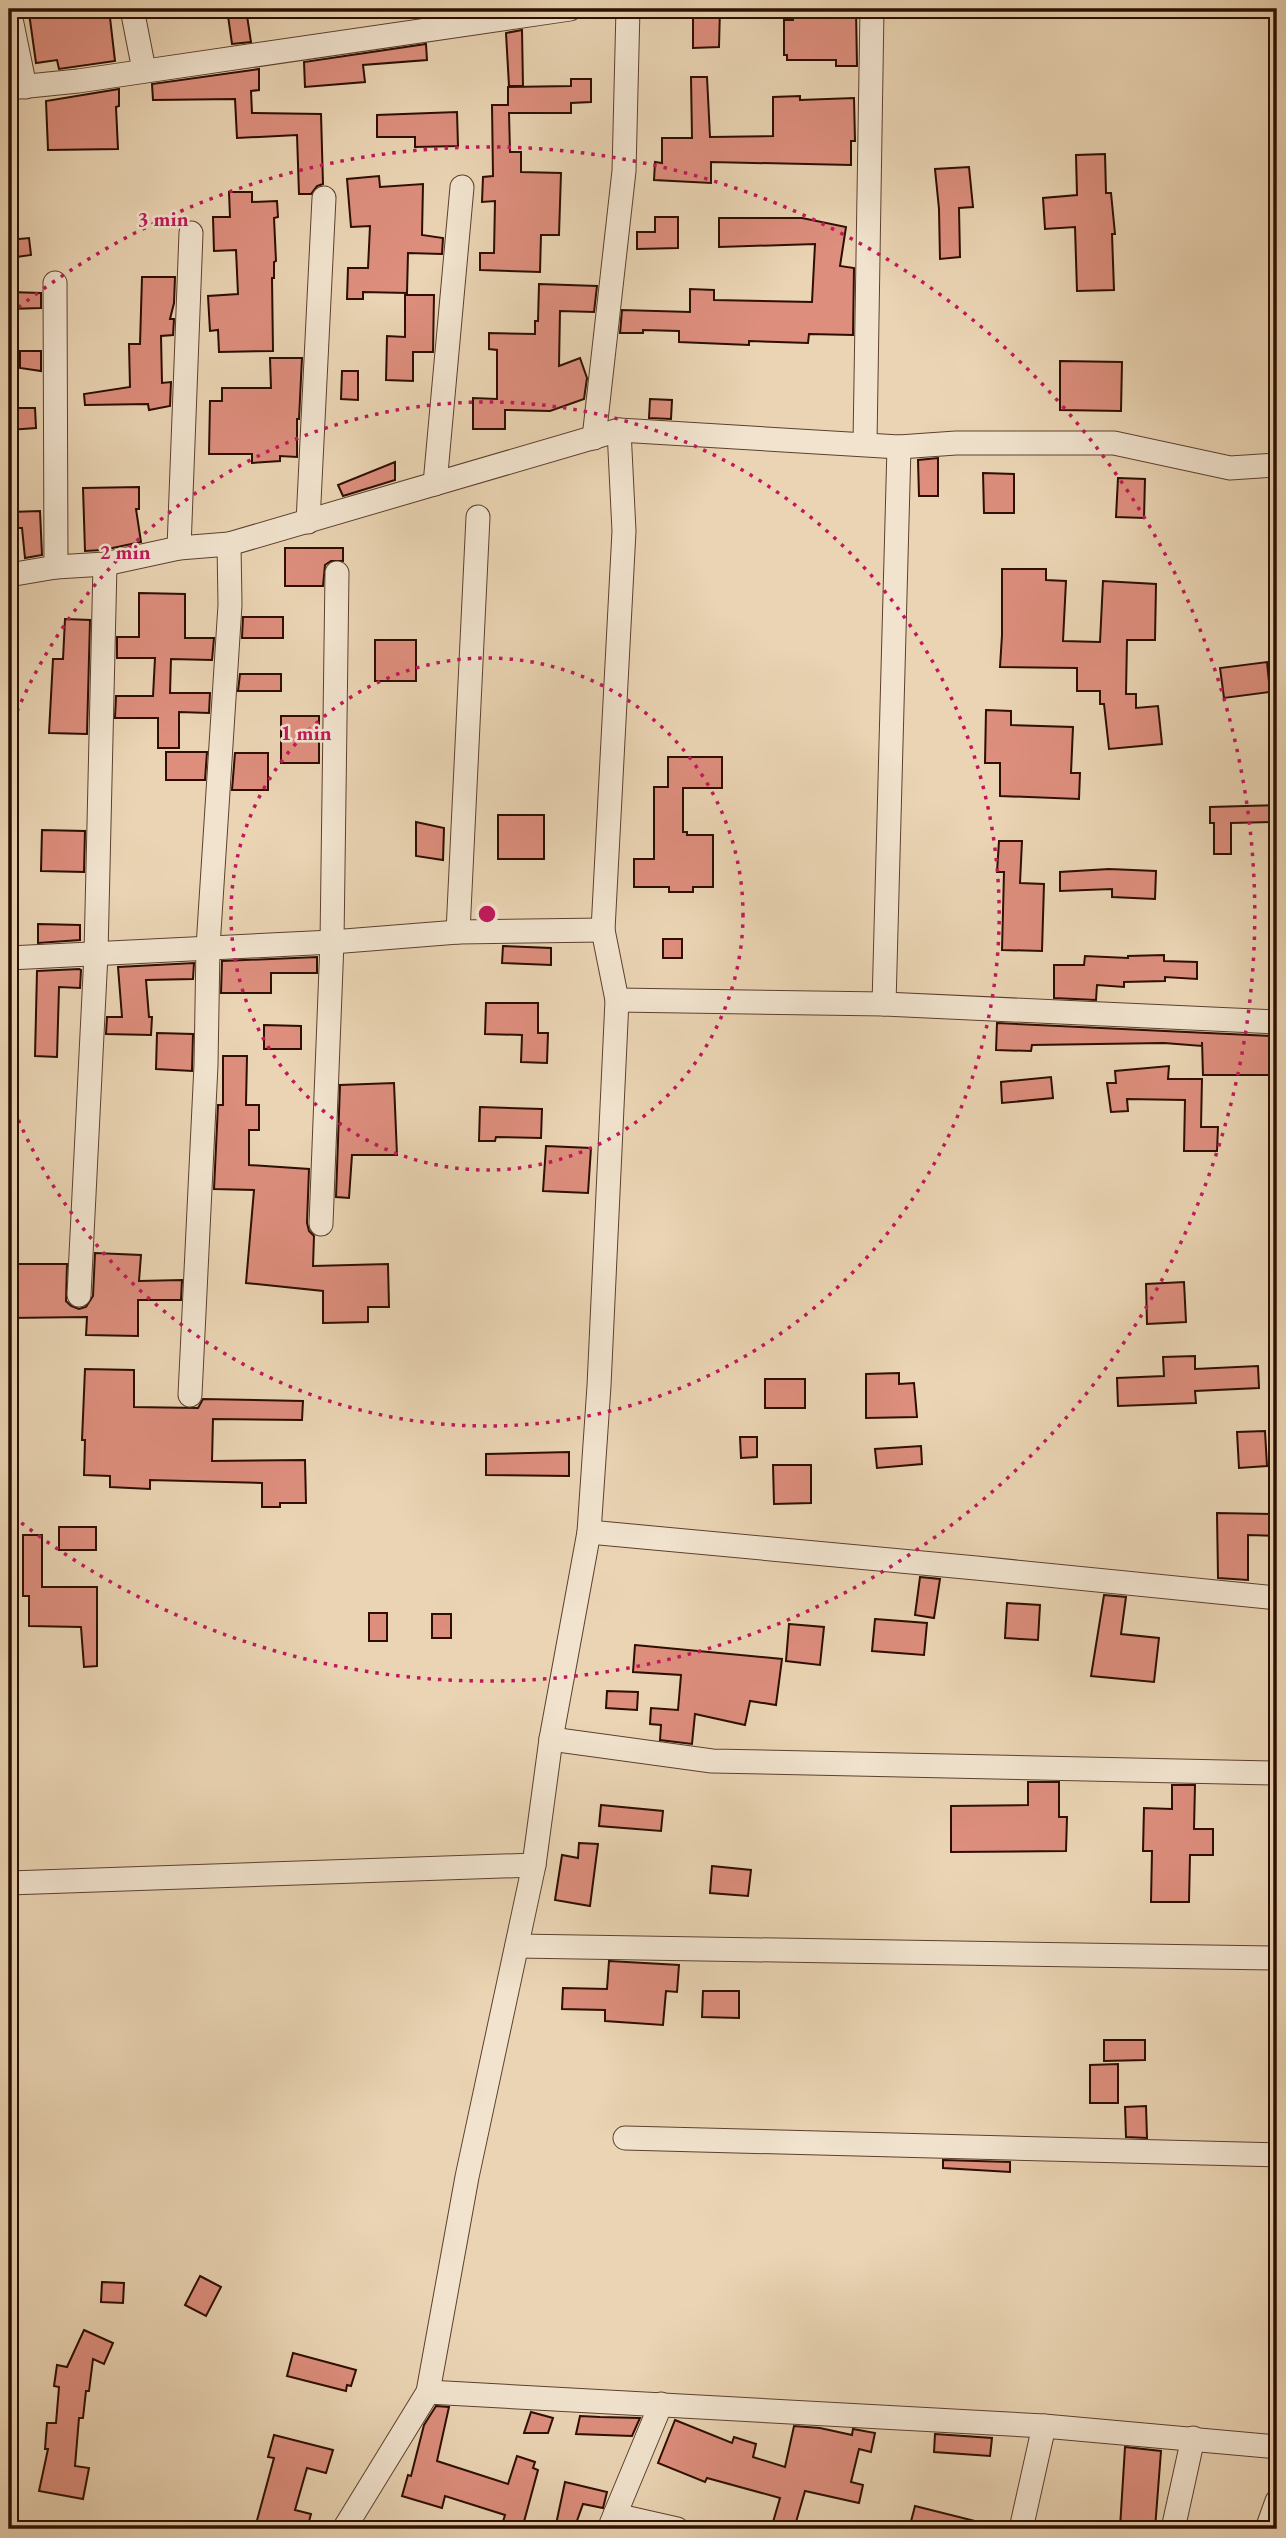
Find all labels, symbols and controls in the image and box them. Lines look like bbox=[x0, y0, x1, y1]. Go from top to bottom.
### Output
text: 3 min bbox=[137, 205, 189, 232]
text: 2 min bbox=[99, 538, 151, 565]
text: 1 min bbox=[280, 719, 332, 746]
centre of rings bbox=[475, 902, 499, 926]

